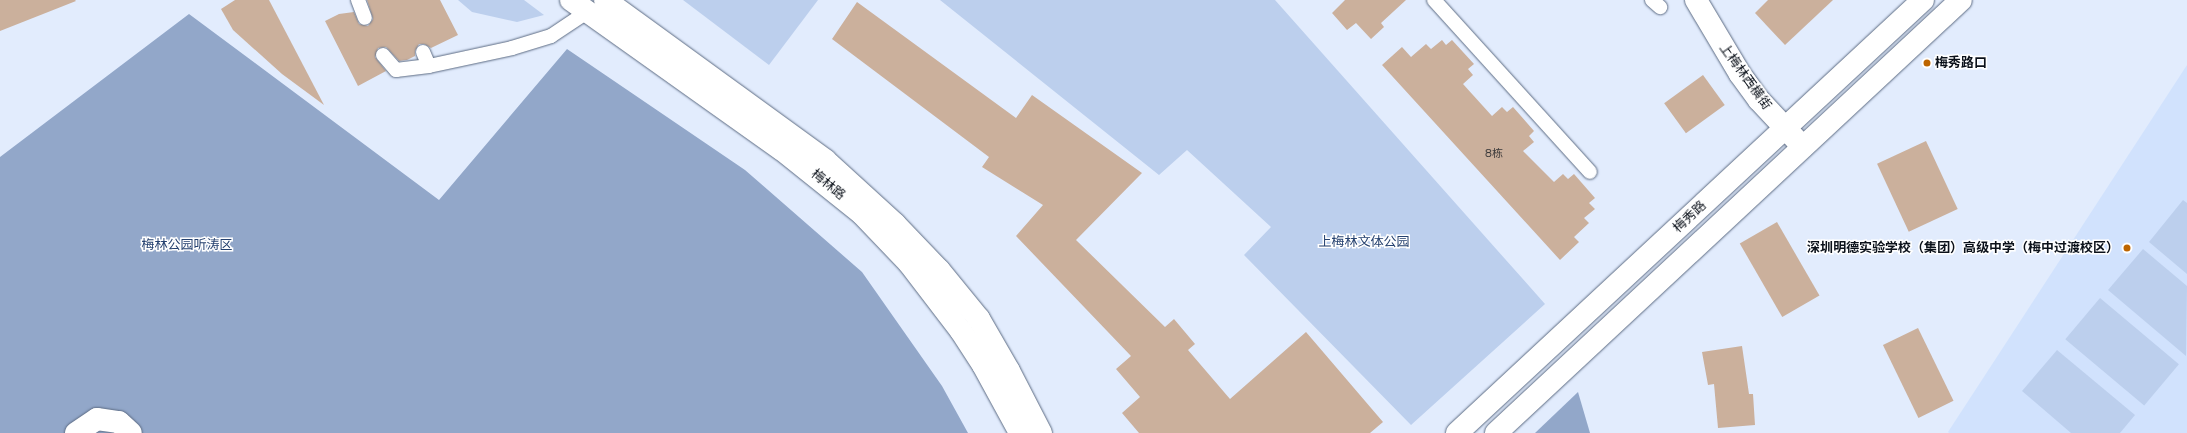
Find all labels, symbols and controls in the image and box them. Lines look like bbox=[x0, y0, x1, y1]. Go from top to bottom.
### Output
street label: 上梅林西横街 bbox=[1716, 41, 1774, 113]
place label: 梅秀路口 bbox=[1935, 55, 1987, 71]
marker: 梅秀路口 bbox=[1922, 58, 1932, 68]
house number: 8栋 bbox=[1485, 146, 1503, 160]
street label: 梅林路 bbox=[808, 167, 848, 203]
street label: 梅秀路 bbox=[1670, 198, 1710, 236]
park label: 上梅林文体公园 bbox=[1319, 234, 1409, 250]
park label: 梅林公园听涛区 bbox=[142, 237, 232, 253]
place label: 深圳明德实验学校（集团）高级中学（梅中过渡校区） bbox=[1807, 240, 2119, 256]
marker: 深圳明德实验学校（集团）高级中学（梅中过渡校区） bbox=[2122, 243, 2132, 253]

